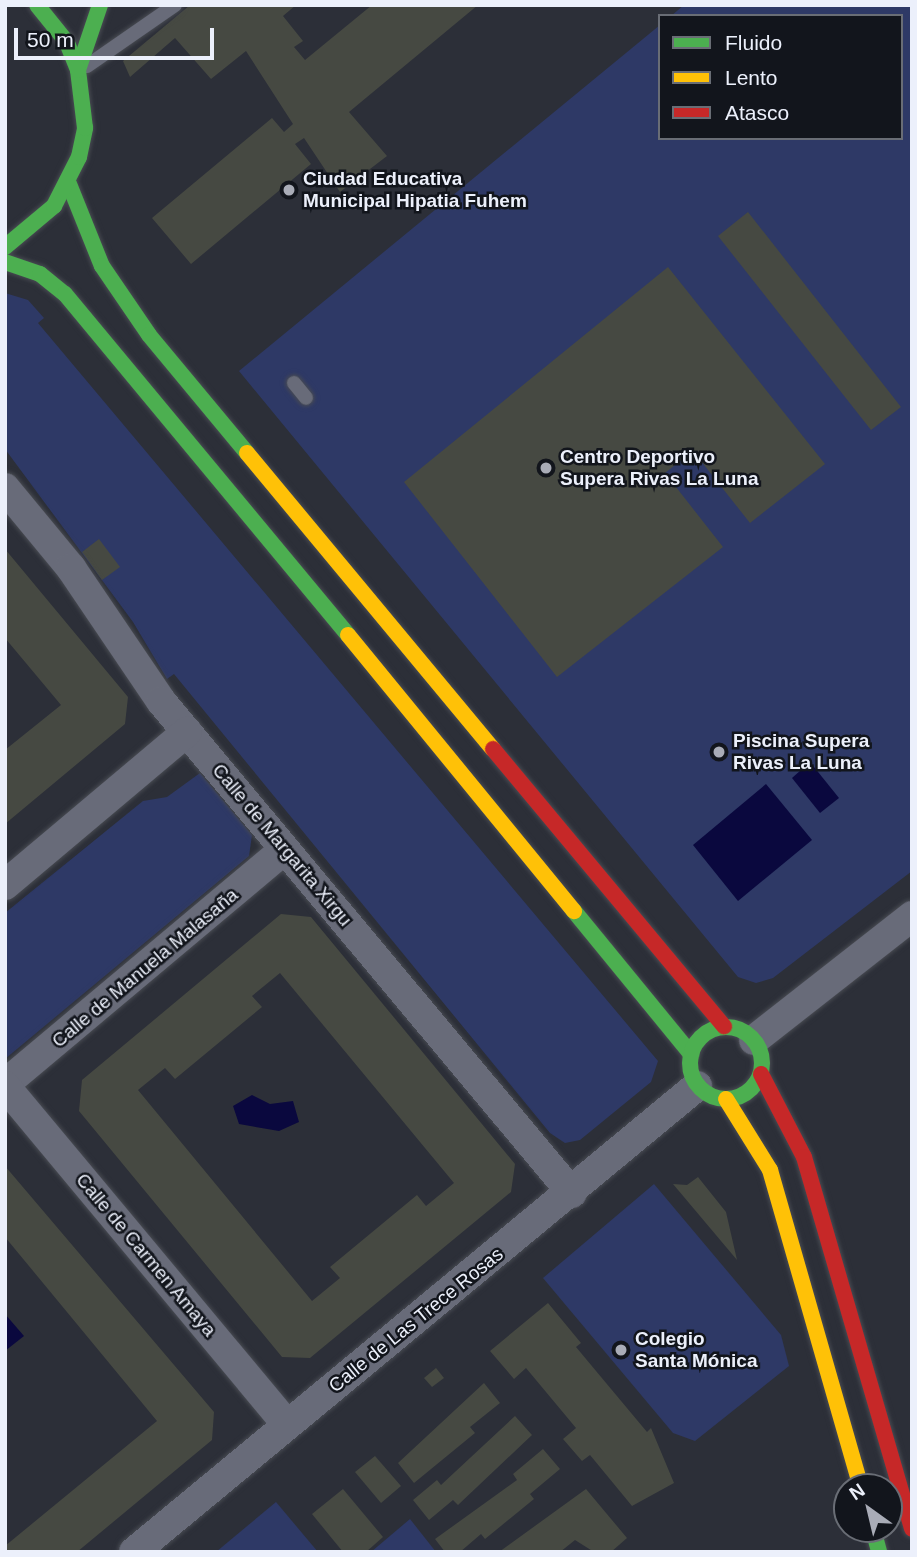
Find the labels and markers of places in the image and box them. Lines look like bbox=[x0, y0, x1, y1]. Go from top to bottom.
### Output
place label: Ciudad Educativa Municipal Hipatia Fuhem bbox=[303, 168, 527, 212]
marker: Ciudad Educativa Municipal Hipatia Fuhem bbox=[281, 182, 297, 198]
place label: Centro Deportivo Supera Rivas La Luna bbox=[560, 446, 759, 490]
marker: Centro Deportivo Supera Rivas La Luna bbox=[538, 460, 554, 476]
place label: Piscina Supera Rivas La Luna bbox=[733, 730, 869, 774]
marker: Piscina Supera Rivas La Luna bbox=[711, 744, 727, 760]
place label: Colegio Santa Mónica bbox=[635, 1328, 757, 1372]
marker: Colegio Santa Mónica bbox=[613, 1342, 629, 1358]

